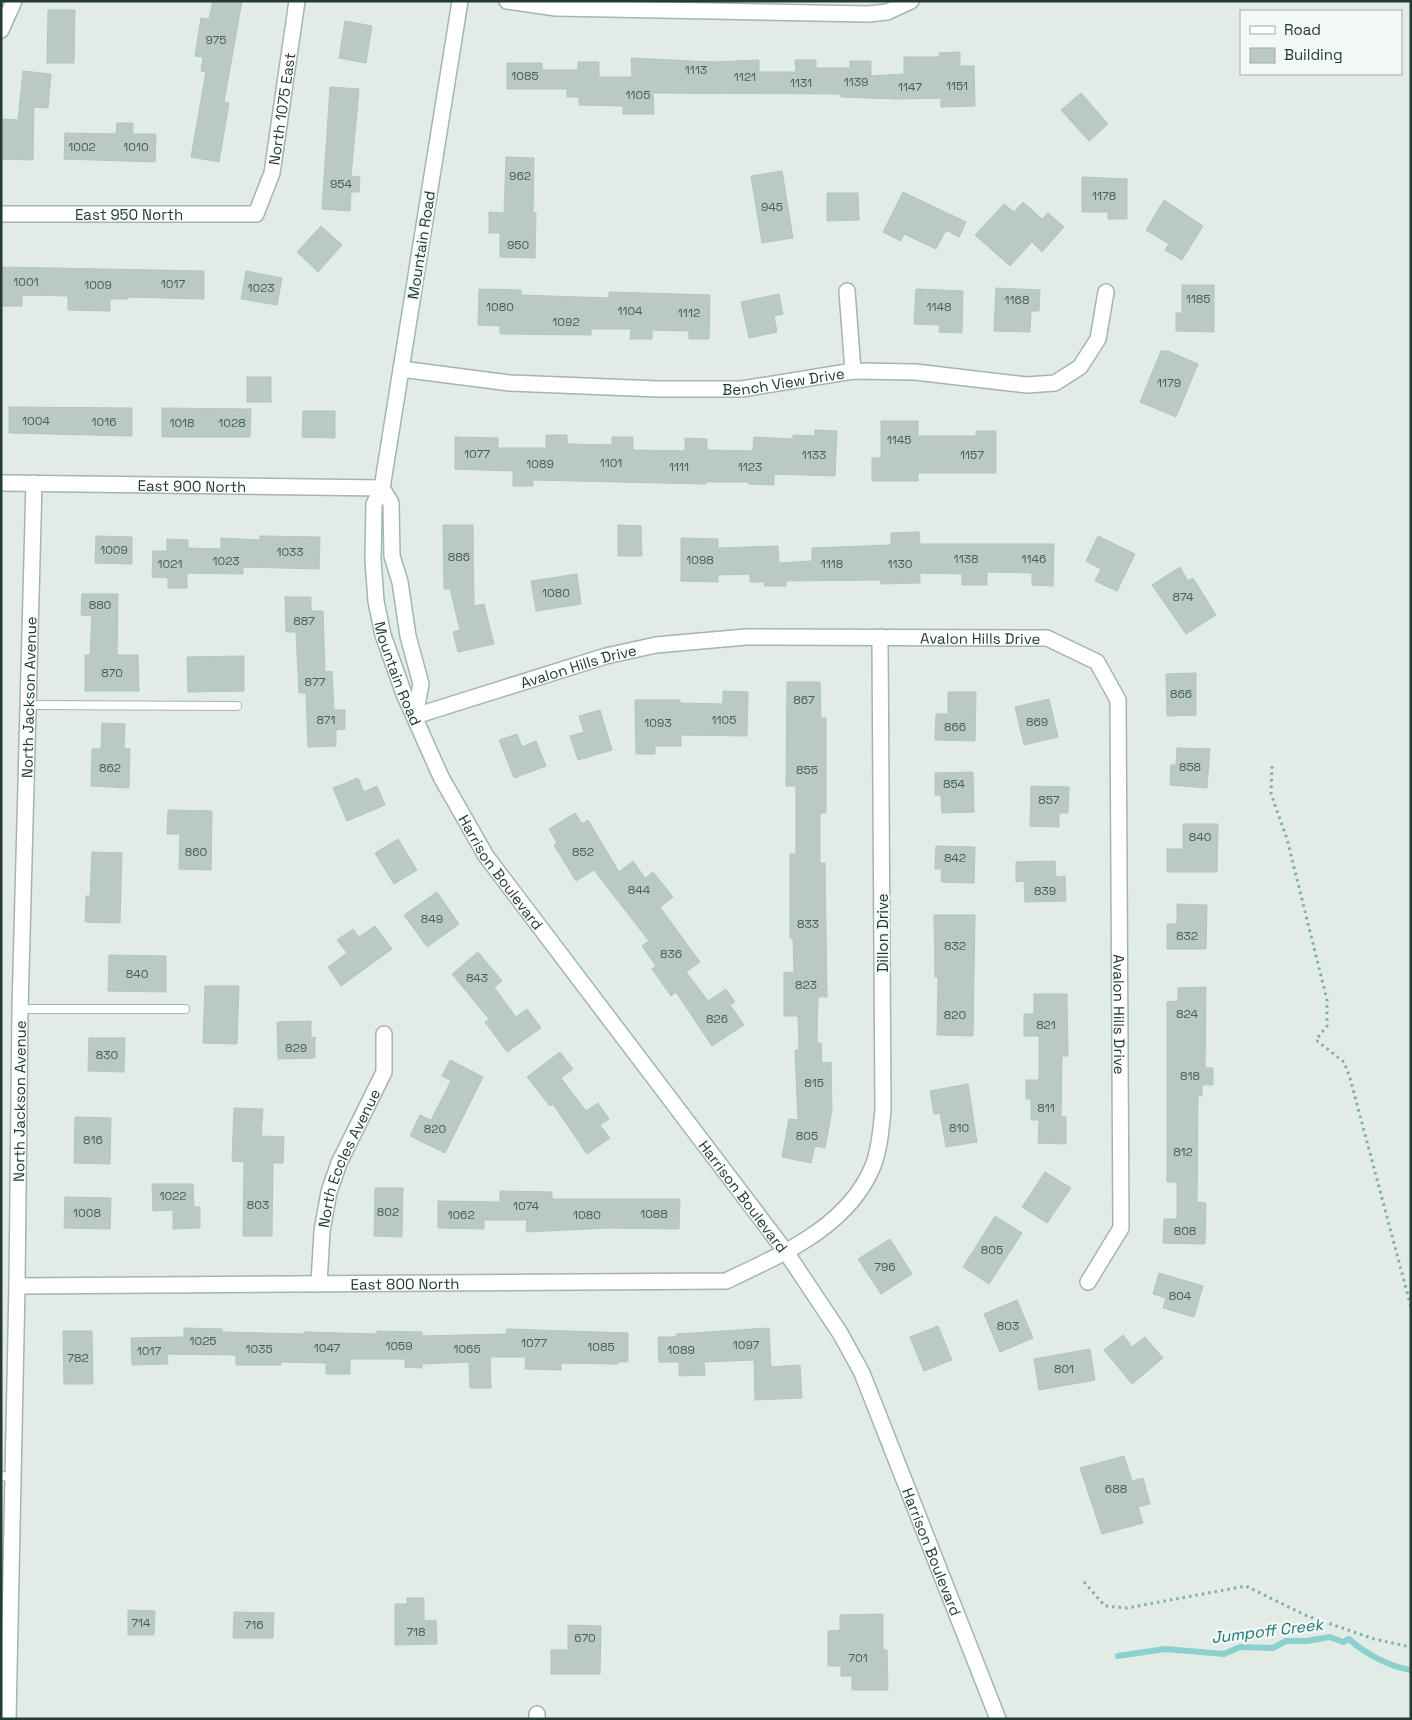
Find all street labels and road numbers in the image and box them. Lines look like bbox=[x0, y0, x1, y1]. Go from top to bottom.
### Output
street label: North 1075 East bbox=[264, 51, 299, 166]
street label: Mountain Road bbox=[403, 189, 439, 301]
street label: East 950 North bbox=[75, 205, 183, 224]
street label: Bench View Drive bbox=[722, 363, 846, 399]
street label: East 900 North bbox=[137, 475, 247, 496]
street label: North Jackson Avenue bbox=[17, 616, 40, 778]
street label: Mountain Road bbox=[371, 620, 426, 728]
street label: Avalon Hills Drive bbox=[920, 628, 1041, 647]
street label: Avalon Hills Drive bbox=[518, 640, 638, 692]
street label: Harrison Boulevard bbox=[455, 811, 548, 933]
street label: Dillon Drive bbox=[873, 893, 892, 973]
street label: Avalon Hills Drive bbox=[1110, 954, 1130, 1075]
street label: North Jackson Avenue bbox=[9, 1020, 29, 1182]
street label: North Eccles Avenue bbox=[313, 1085, 384, 1229]
street label: Harrison Boulevard bbox=[695, 1136, 792, 1256]
street label: East 800 North bbox=[350, 1273, 460, 1293]
street label: Harrison Boulevard bbox=[898, 1485, 966, 1618]

